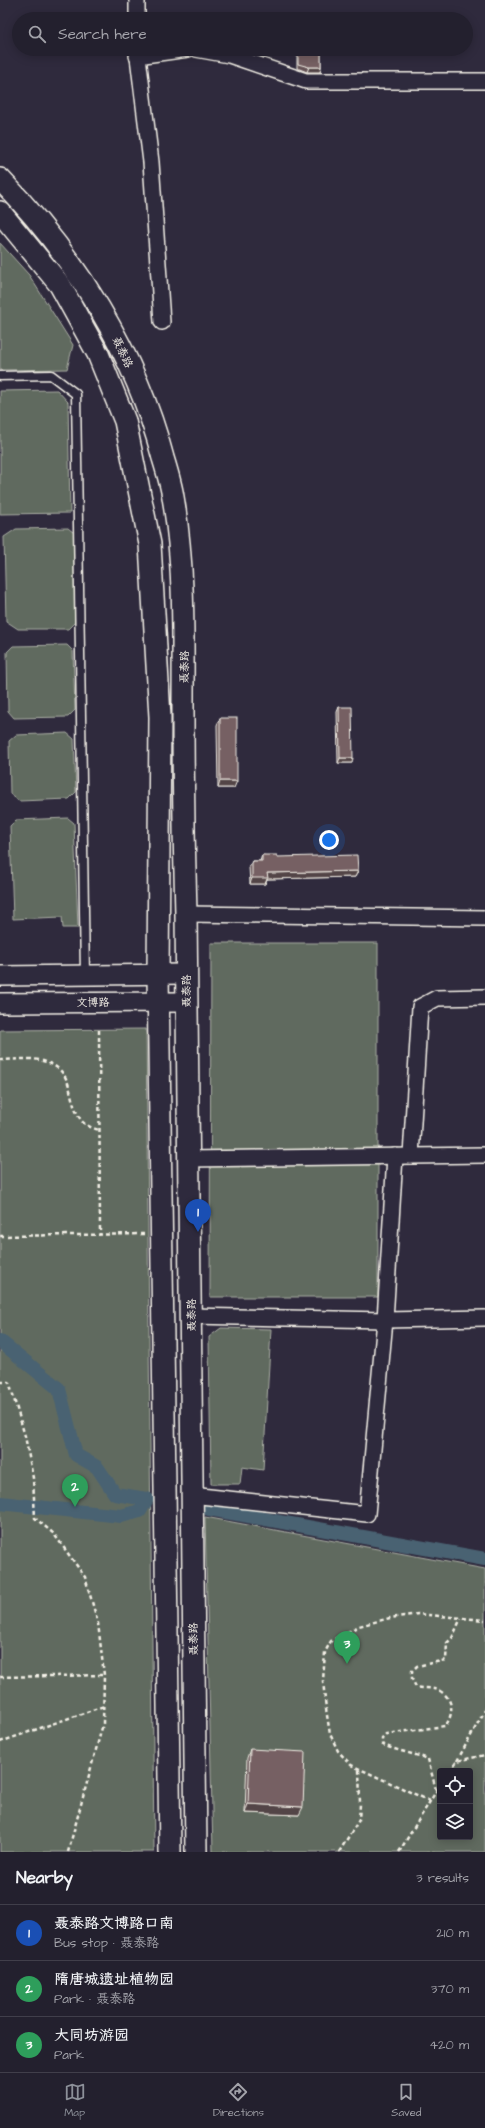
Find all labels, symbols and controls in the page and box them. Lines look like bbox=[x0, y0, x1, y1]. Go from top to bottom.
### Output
search box bbox=[12, 12, 473, 56]
icon: search bbox=[26, 23, 48, 45]
text: Search here bbox=[58, 24, 147, 45]
street label: 聂泰路 bbox=[109, 334, 136, 370]
street label: 聂泰路 bbox=[177, 650, 192, 684]
your location bbox=[319, 830, 339, 850]
street label: 聂泰路 bbox=[179, 975, 194, 1008]
street label: 文博路 bbox=[76, 995, 110, 1010]
pin: 1 bbox=[185, 1199, 211, 1232]
street label: 聂泰路 bbox=[184, 1299, 199, 1332]
pin: 2 bbox=[62, 1474, 88, 1507]
street label: 聂泰路 bbox=[186, 1622, 201, 1656]
pin: 3 bbox=[334, 1631, 360, 1664]
map controls bbox=[437, 1768, 473, 1840]
button: locate bbox=[437, 1768, 473, 1804]
button: layers bbox=[437, 1804, 473, 1840]
text: Nearby bbox=[16, 1866, 73, 1890]
text: 3 results bbox=[416, 1869, 469, 1887]
text: 聂泰路文博路口南 bbox=[54, 1913, 174, 1934]
text: 1 bbox=[28, 1924, 30, 1942]
text: 210 m bbox=[436, 1924, 469, 1942]
text: Bus stop · 聂泰路 bbox=[54, 1934, 159, 1952]
text: 隋唐城遗址植物园 bbox=[54, 1969, 174, 1990]
text: 2 bbox=[25, 1980, 33, 1998]
text: 370 m bbox=[431, 1980, 469, 1998]
text: Park · 聂泰路 bbox=[54, 1990, 135, 2008]
text: 大同坊游园 bbox=[54, 2025, 129, 2046]
text: 3 bbox=[26, 2036, 32, 2054]
text: 420 m bbox=[429, 2036, 469, 2054]
text: Park bbox=[54, 2046, 84, 2064]
tab: Map bbox=[64, 2081, 86, 2120]
tab: Directions bbox=[213, 2081, 264, 2120]
tab: Saved bbox=[391, 2081, 421, 2120]

